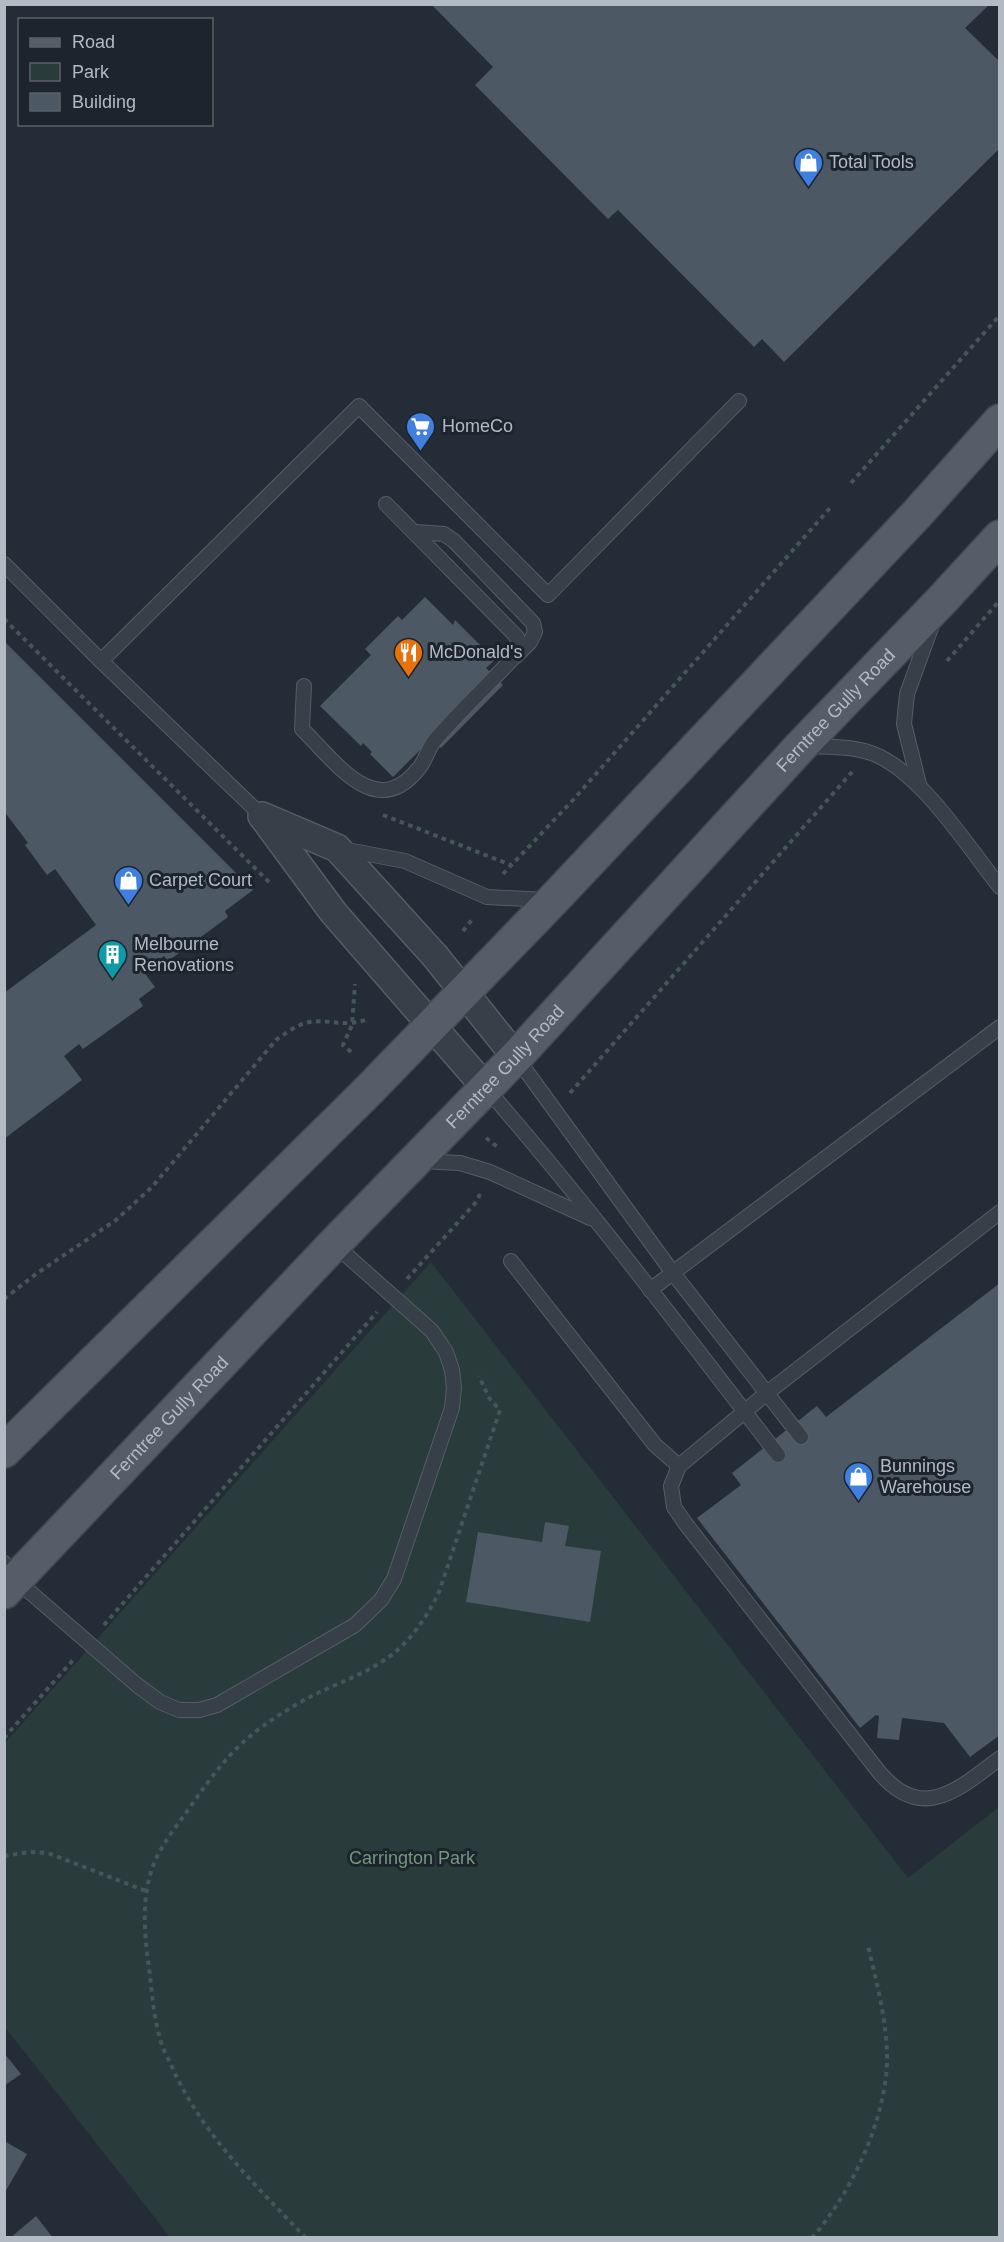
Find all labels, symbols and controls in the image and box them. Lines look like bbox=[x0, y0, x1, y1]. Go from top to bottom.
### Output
legend bbox=[18, 18, 213, 126]
text: Road bbox=[72, 32, 115, 52]
text: Park bbox=[72, 62, 110, 82]
text: Building bbox=[72, 92, 136, 112]
shop icon: Total Tools bbox=[792, 146, 824, 188]
place label: Total Tools bbox=[829, 152, 914, 172]
supermarket icon: HomeCo bbox=[405, 410, 437, 452]
place label: HomeCo bbox=[442, 416, 513, 436]
restaurant icon: McDonald's bbox=[392, 636, 424, 678]
place label: McDonald's bbox=[429, 642, 522, 662]
street label: Ferntree Gully Road bbox=[772, 645, 899, 776]
shop icon: Carpet Court bbox=[112, 864, 144, 906]
place label: Carpet Court bbox=[149, 870, 252, 890]
place label: Melbourne Renovations bbox=[134, 934, 234, 975]
building icon: Melbourne Renovations bbox=[97, 938, 129, 980]
street label: Ferntree Gully Road bbox=[442, 1001, 568, 1133]
street label: Ferntree Gully Road bbox=[106, 1352, 232, 1484]
place label: Bunnings Warehouse bbox=[880, 1456, 971, 1497]
shop icon: Bunnings Warehouse bbox=[843, 1460, 875, 1502]
park label: Carrington Park bbox=[349, 1848, 476, 1868]

